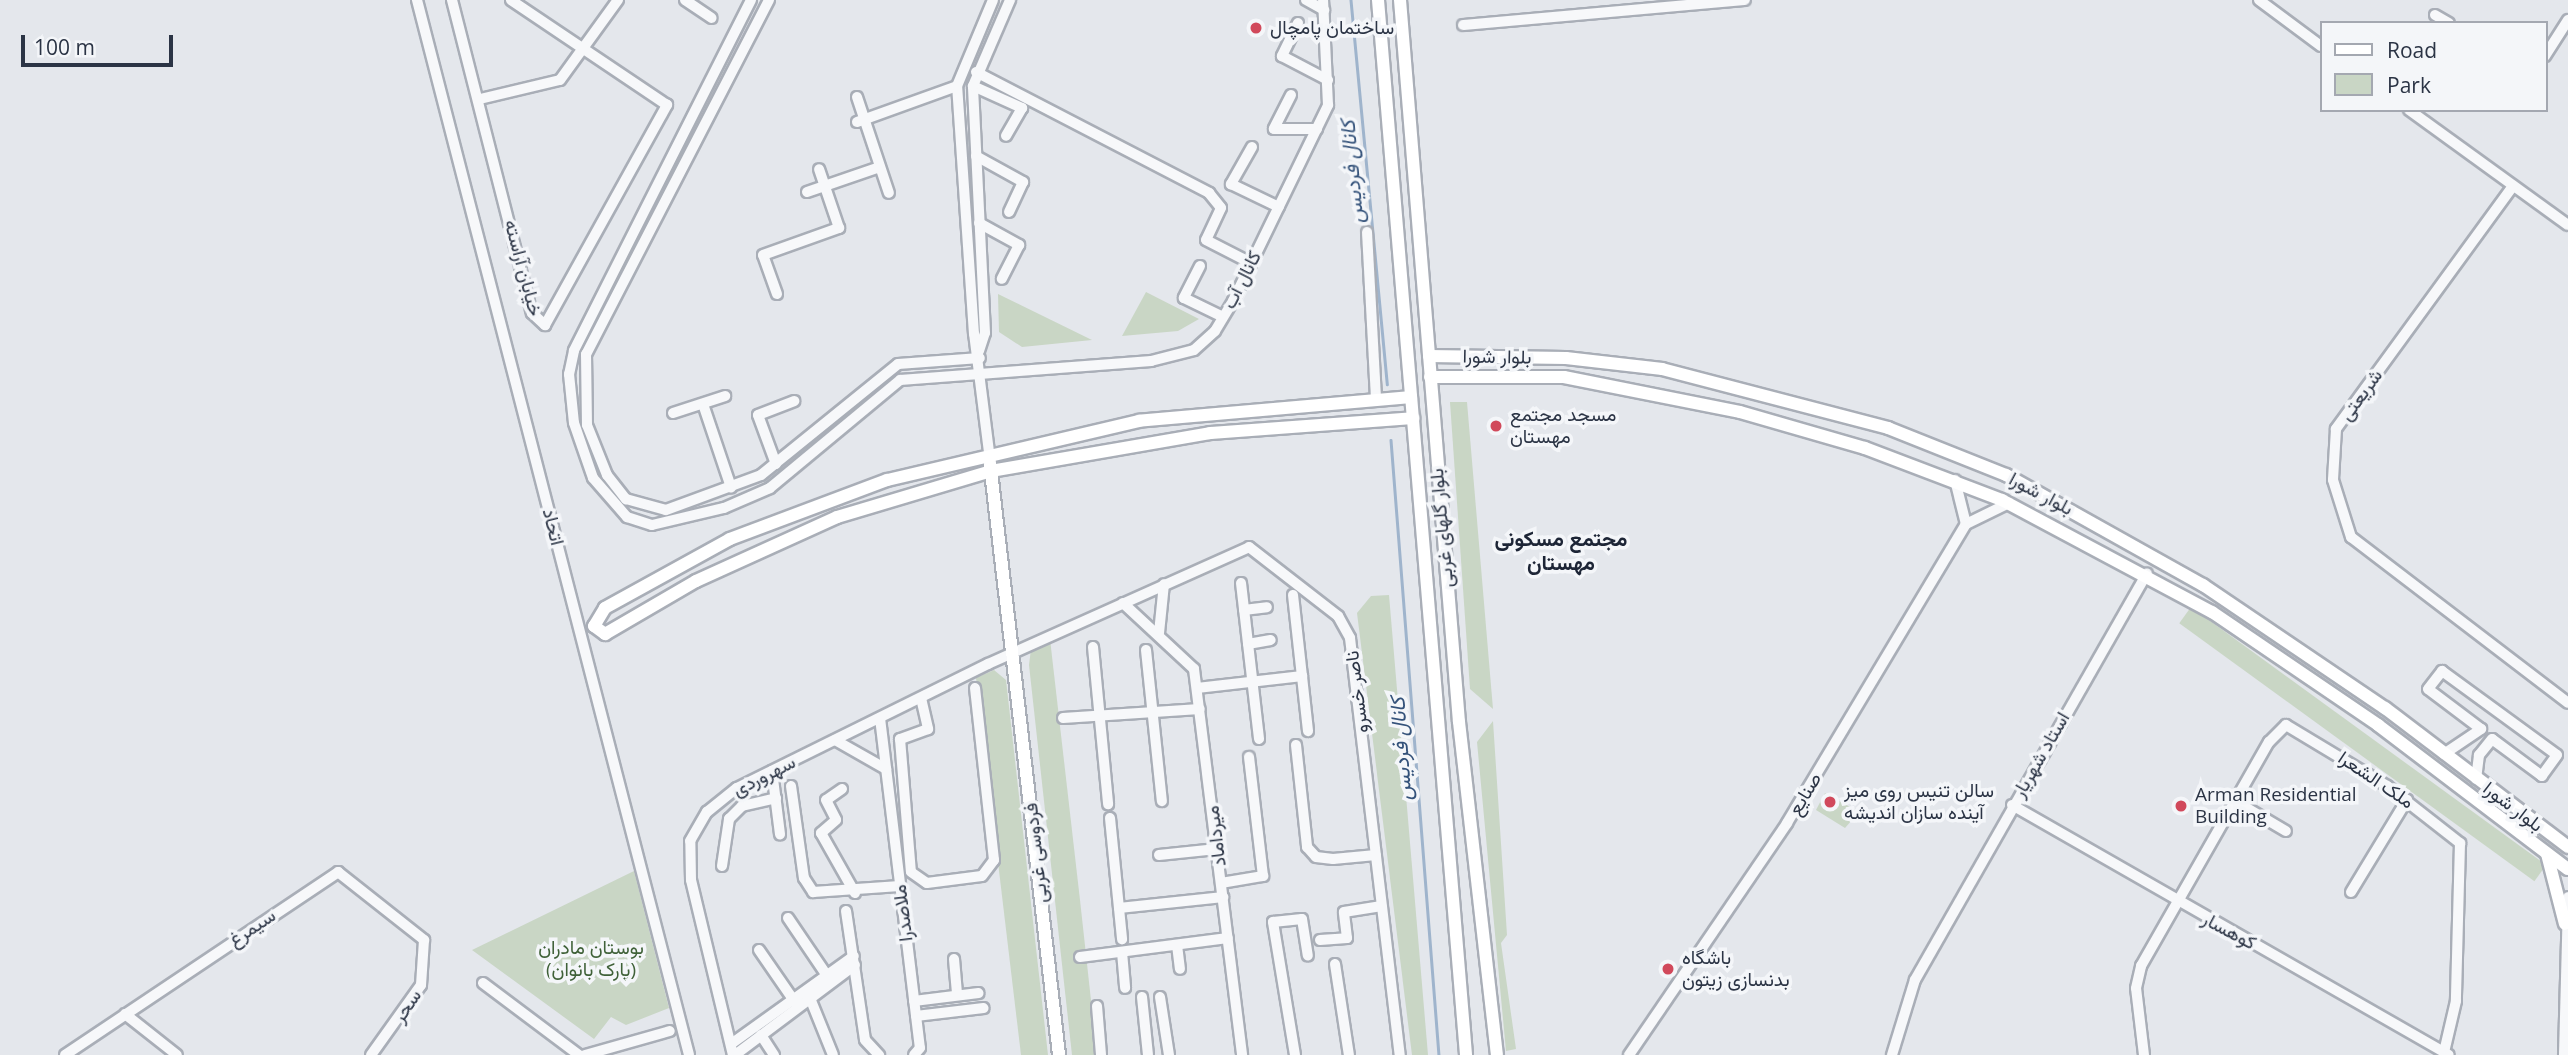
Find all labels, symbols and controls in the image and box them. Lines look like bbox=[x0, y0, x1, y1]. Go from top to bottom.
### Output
place label: ساختمان پامچال bbox=[1270, 17, 1394, 39]
marker: ساختمان پامچال bbox=[1248, 20, 1264, 36]
scale bar bbox=[24, 21, 177, 65]
legend bbox=[2320, 21, 2547, 112]
text: 100 m bbox=[34, 33, 95, 61]
text: Road bbox=[2387, 36, 2437, 64]
text: Park bbox=[2387, 71, 2431, 99]
water label: کانال فردیس bbox=[1334, 119, 1368, 225]
street label: خیابان آراسته bbox=[499, 217, 547, 319]
street label: کانال آب bbox=[1218, 247, 1266, 313]
street label: بلوار شورا bbox=[1462, 345, 1532, 369]
street label: شریعتی bbox=[2335, 365, 2387, 425]
place label: مسجد مجتمع مهستان bbox=[1510, 404, 1616, 448]
marker: مسجد مجتمع مهستان bbox=[1488, 418, 1504, 434]
street label: بلوار گلهای غربی bbox=[1425, 467, 1459, 589]
street label: بلوار شورا bbox=[2005, 468, 2077, 520]
street label: اتحاد bbox=[537, 506, 569, 548]
district label: مجتمع مسکونی مهستان bbox=[1495, 525, 1627, 575]
street label: ناصر خسرو bbox=[1341, 650, 1373, 734]
water label: کانال فردیس bbox=[1384, 696, 1416, 802]
street label: استاد شهریار bbox=[2007, 708, 2075, 802]
street label: ملک الشعرا bbox=[2334, 746, 2418, 814]
street label: سهروردی bbox=[729, 751, 799, 801]
street label: صنایع bbox=[1783, 769, 1827, 819]
street label: بلوار شورا bbox=[2479, 777, 2547, 837]
place label: سالن تنیس روی میز آینده سازان اندیشه bbox=[1844, 780, 1994, 824]
place label: Arman Residential Building bbox=[2195, 784, 2357, 828]
marker: سالن تنیس روی میز آینده سازان اندیشه bbox=[1822, 794, 1838, 810]
marker: Arman Residential Building bbox=[2173, 798, 2189, 814]
street label: فردوسی غربی bbox=[1019, 802, 1053, 904]
street label: میرداماد bbox=[1201, 804, 1231, 868]
street label: ملاصدرا bbox=[888, 883, 918, 943]
street label: سیمرغ bbox=[224, 904, 280, 952]
street label: کوهسار bbox=[2198, 907, 2260, 955]
park label: بوستان مادران (پارک بانوان) bbox=[538, 937, 644, 981]
place label: باشگاه بدنسازی زیتون bbox=[1682, 947, 1790, 991]
marker: باشگاه بدنسازی زیتون bbox=[1660, 961, 1676, 977]
street label: سحر bbox=[388, 985, 426, 1027]

